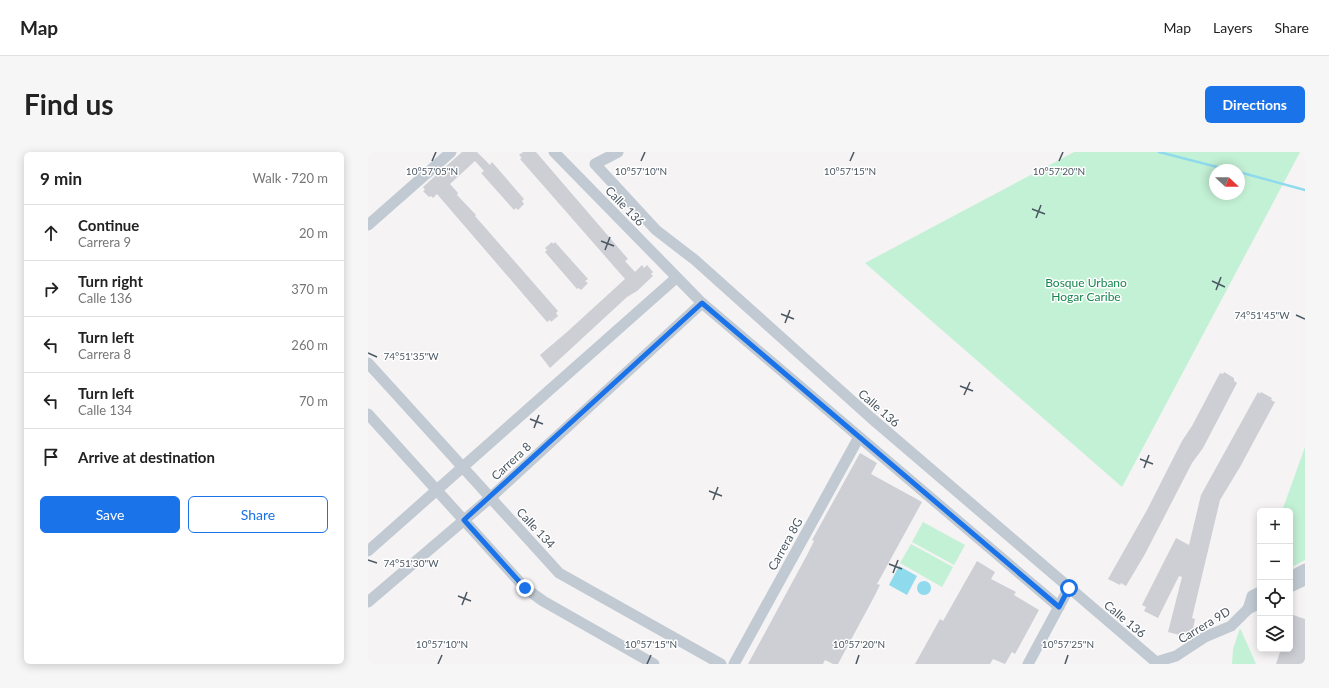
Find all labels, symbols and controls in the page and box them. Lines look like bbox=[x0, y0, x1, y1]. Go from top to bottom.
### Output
text: Map bbox=[20, 16, 58, 39]
text: Map bbox=[1163, 19, 1191, 36]
text: Layers bbox=[1213, 19, 1253, 36]
text: Share bbox=[1275, 19, 1309, 36]
button: Directions bbox=[1205, 86, 1305, 123]
text: Find us bbox=[24, 87, 114, 121]
north arrow bbox=[1209, 164, 1245, 200]
text: 10°57'05"N bbox=[406, 165, 458, 177]
text: 10°57'10"N bbox=[615, 165, 667, 177]
text: 10°57'15"N bbox=[824, 165, 876, 177]
text: 10°57'20"N bbox=[1033, 165, 1085, 177]
text: 9 min bbox=[40, 168, 82, 189]
text: Walk · 720 m bbox=[252, 170, 328, 186]
street label: Calle 136 bbox=[602, 183, 648, 229]
text: Continue bbox=[78, 216, 139, 234]
icon: ahead bbox=[40, 222, 62, 244]
text: 20 m bbox=[299, 225, 328, 241]
text: Carrera 9 bbox=[78, 234, 131, 250]
text: Turn right bbox=[78, 272, 143, 290]
park label: Bosque Urbano Hogar Caribe bbox=[1045, 275, 1127, 304]
icon: right bbox=[40, 278, 62, 300]
text: 370 m bbox=[291, 281, 328, 297]
text: Calle 136 bbox=[78, 290, 132, 306]
text: 74°51'45"W bbox=[1234, 309, 1290, 321]
text: Turn left bbox=[78, 328, 134, 346]
icon: left bbox=[40, 334, 62, 356]
text: 260 m bbox=[291, 337, 328, 353]
text: Carrera 8 bbox=[78, 346, 131, 362]
text: 74°51'35"W bbox=[383, 350, 439, 362]
text: Turn left bbox=[78, 384, 134, 402]
street label: Calle 136 bbox=[855, 386, 903, 430]
icon: left bbox=[40, 390, 62, 412]
text: 70 m bbox=[299, 393, 328, 409]
text: Calle 134 bbox=[78, 402, 132, 418]
street label: Carrera 8 bbox=[488, 439, 534, 483]
icon: arrive bbox=[40, 446, 62, 468]
text: Arrive at destination bbox=[78, 448, 215, 466]
button: Save bbox=[40, 496, 180, 533]
button: Share bbox=[188, 496, 328, 533]
street label: Calle 134 bbox=[513, 505, 559, 551]
map controls bbox=[1257, 508, 1293, 652]
button: + bbox=[1257, 508, 1293, 544]
street label: Carrera 8G bbox=[764, 515, 806, 573]
button: − bbox=[1257, 544, 1293, 580]
text: 74°51'30"W bbox=[383, 557, 439, 569]
route end bbox=[516, 579, 534, 597]
route start bbox=[1060, 579, 1078, 597]
button: locate bbox=[1257, 580, 1293, 616]
street label: Calle 136 bbox=[1101, 597, 1149, 641]
street label: Carrera 9D bbox=[1175, 604, 1233, 646]
button: layers bbox=[1257, 616, 1293, 652]
text: 10°57'10"N bbox=[416, 638, 468, 650]
text: 10°57'15"N bbox=[625, 638, 677, 650]
text: 10°57'20"N bbox=[833, 638, 885, 650]
text: 10°57'25"N bbox=[1042, 638, 1094, 650]

